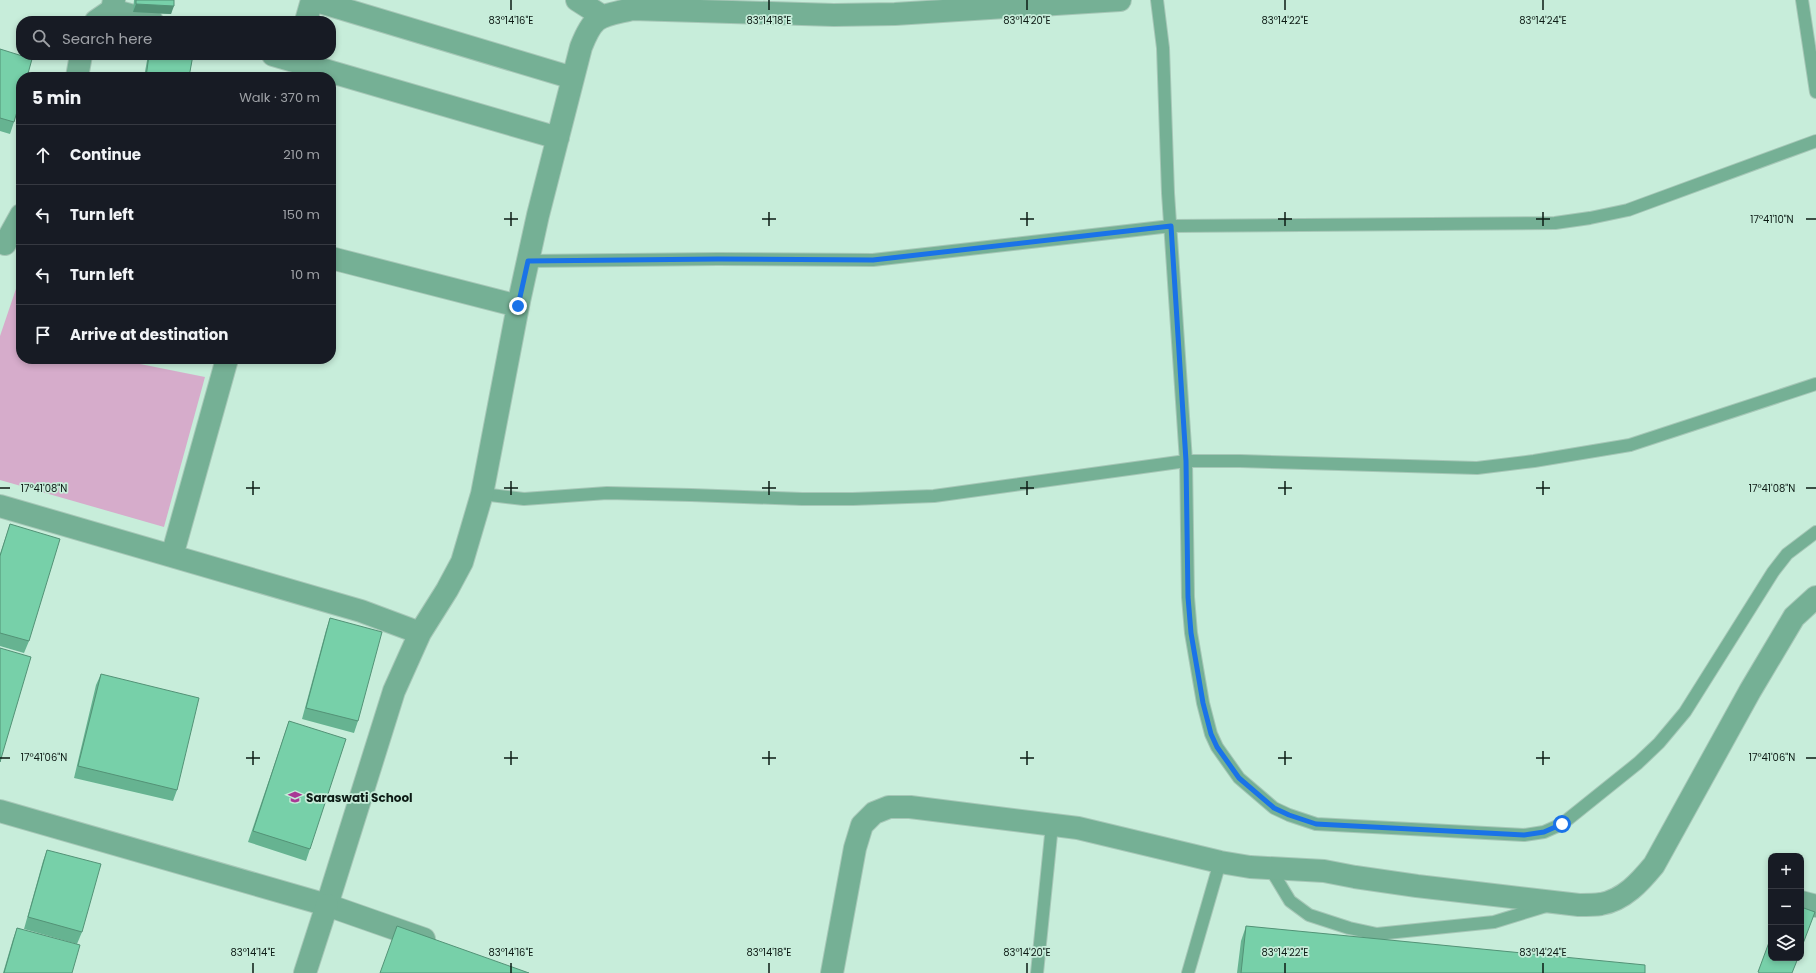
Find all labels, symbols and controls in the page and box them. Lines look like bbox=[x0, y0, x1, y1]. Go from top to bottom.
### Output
text: 83°14'16"E bbox=[489, 13, 533, 28]
text: 83°14'18"E bbox=[747, 13, 791, 28]
text: 83°14'20"E bbox=[1003, 13, 1051, 28]
text: 83°14'22"E bbox=[1262, 13, 1308, 28]
text: 83°14'24"E bbox=[1519, 13, 1567, 28]
search box bbox=[16, 16, 336, 60]
icon: search bbox=[30, 27, 52, 49]
text: Search here bbox=[62, 28, 152, 49]
text: 5 min bbox=[32, 86, 81, 110]
text: Walk · 370 m bbox=[239, 88, 320, 107]
icon: ahead bbox=[32, 144, 54, 166]
text: Continue bbox=[70, 144, 141, 165]
text: 210 m bbox=[283, 145, 320, 164]
icon: left bbox=[32, 204, 54, 226]
text: Turn left bbox=[70, 204, 134, 225]
text: 150 m bbox=[283, 205, 320, 224]
text: 17°41'10"N bbox=[1750, 212, 1794, 227]
icon: left bbox=[32, 264, 54, 286]
text: Turn left bbox=[70, 264, 134, 285]
text: 10 m bbox=[291, 265, 320, 284]
route end bbox=[509, 297, 527, 315]
icon: arrive bbox=[32, 324, 54, 346]
text: Arrive at destination bbox=[70, 324, 228, 345]
text: 17°41'08"N bbox=[21, 481, 67, 496]
text: 17°41'08"N bbox=[1749, 481, 1795, 496]
text: 17°41'06"N bbox=[21, 750, 67, 765]
text: 17°41'06"N bbox=[1749, 750, 1795, 765]
school or university icon: Saraswati School bbox=[287, 789, 303, 805]
place label: Saraswati School bbox=[306, 789, 413, 806]
route start bbox=[1553, 815, 1571, 833]
map controls bbox=[1768, 853, 1804, 961]
button: + bbox=[1768, 853, 1804, 889]
button: − bbox=[1768, 889, 1804, 925]
button: layers bbox=[1768, 925, 1804, 961]
text: 83°14'14"E bbox=[231, 945, 275, 960]
text: 83°14'16"E bbox=[489, 945, 533, 960]
text: 83°14'18"E bbox=[747, 945, 791, 960]
text: 83°14'20"E bbox=[1003, 945, 1051, 960]
text: 83°14'22"E bbox=[1262, 945, 1308, 960]
text: 83°14'24"E bbox=[1519, 945, 1567, 960]

